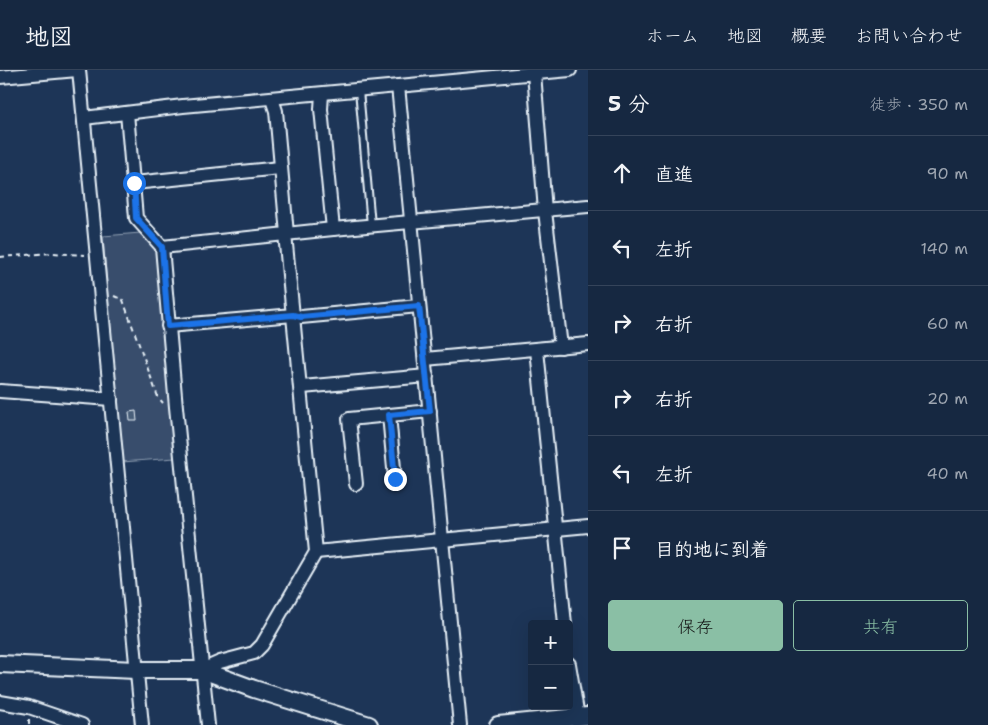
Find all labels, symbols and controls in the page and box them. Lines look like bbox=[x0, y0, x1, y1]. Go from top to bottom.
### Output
text: 地図 bbox=[25, 21, 73, 53]
text: ホーム bbox=[646, 24, 699, 48]
text: 地図 bbox=[727, 24, 763, 48]
text: 概要 bbox=[791, 24, 827, 48]
text: お問い合わせ bbox=[855, 24, 963, 48]
text: 5 分 bbox=[608, 90, 649, 118]
text: 徒歩 · 350 m bbox=[870, 94, 968, 115]
icon: ahead bbox=[608, 159, 636, 187]
text: 直進 bbox=[655, 162, 693, 187]
text: 90 m bbox=[927, 163, 968, 184]
route start bbox=[123, 172, 146, 195]
icon: left bbox=[608, 234, 636, 262]
text: 左折 bbox=[655, 237, 693, 262]
text: 140 m bbox=[921, 238, 968, 259]
icon: right bbox=[608, 309, 636, 337]
text: 右折 bbox=[655, 312, 693, 337]
text: 60 m bbox=[927, 313, 968, 334]
icon: right bbox=[608, 384, 636, 412]
text: 右折 bbox=[655, 387, 693, 412]
text: 20 m bbox=[927, 388, 968, 409]
icon: left bbox=[608, 459, 636, 487]
text: 左折 bbox=[655, 462, 693, 487]
text: 40 m bbox=[926, 463, 968, 484]
route end bbox=[384, 468, 407, 491]
icon: arrive bbox=[608, 534, 636, 562]
text: 目的地に到着 bbox=[655, 537, 769, 562]
button: 保存 bbox=[608, 600, 783, 651]
button: 共有 bbox=[793, 600, 968, 651]
map controls bbox=[528, 620, 573, 710]
button: + bbox=[528, 620, 573, 665]
button: − bbox=[528, 665, 573, 710]

